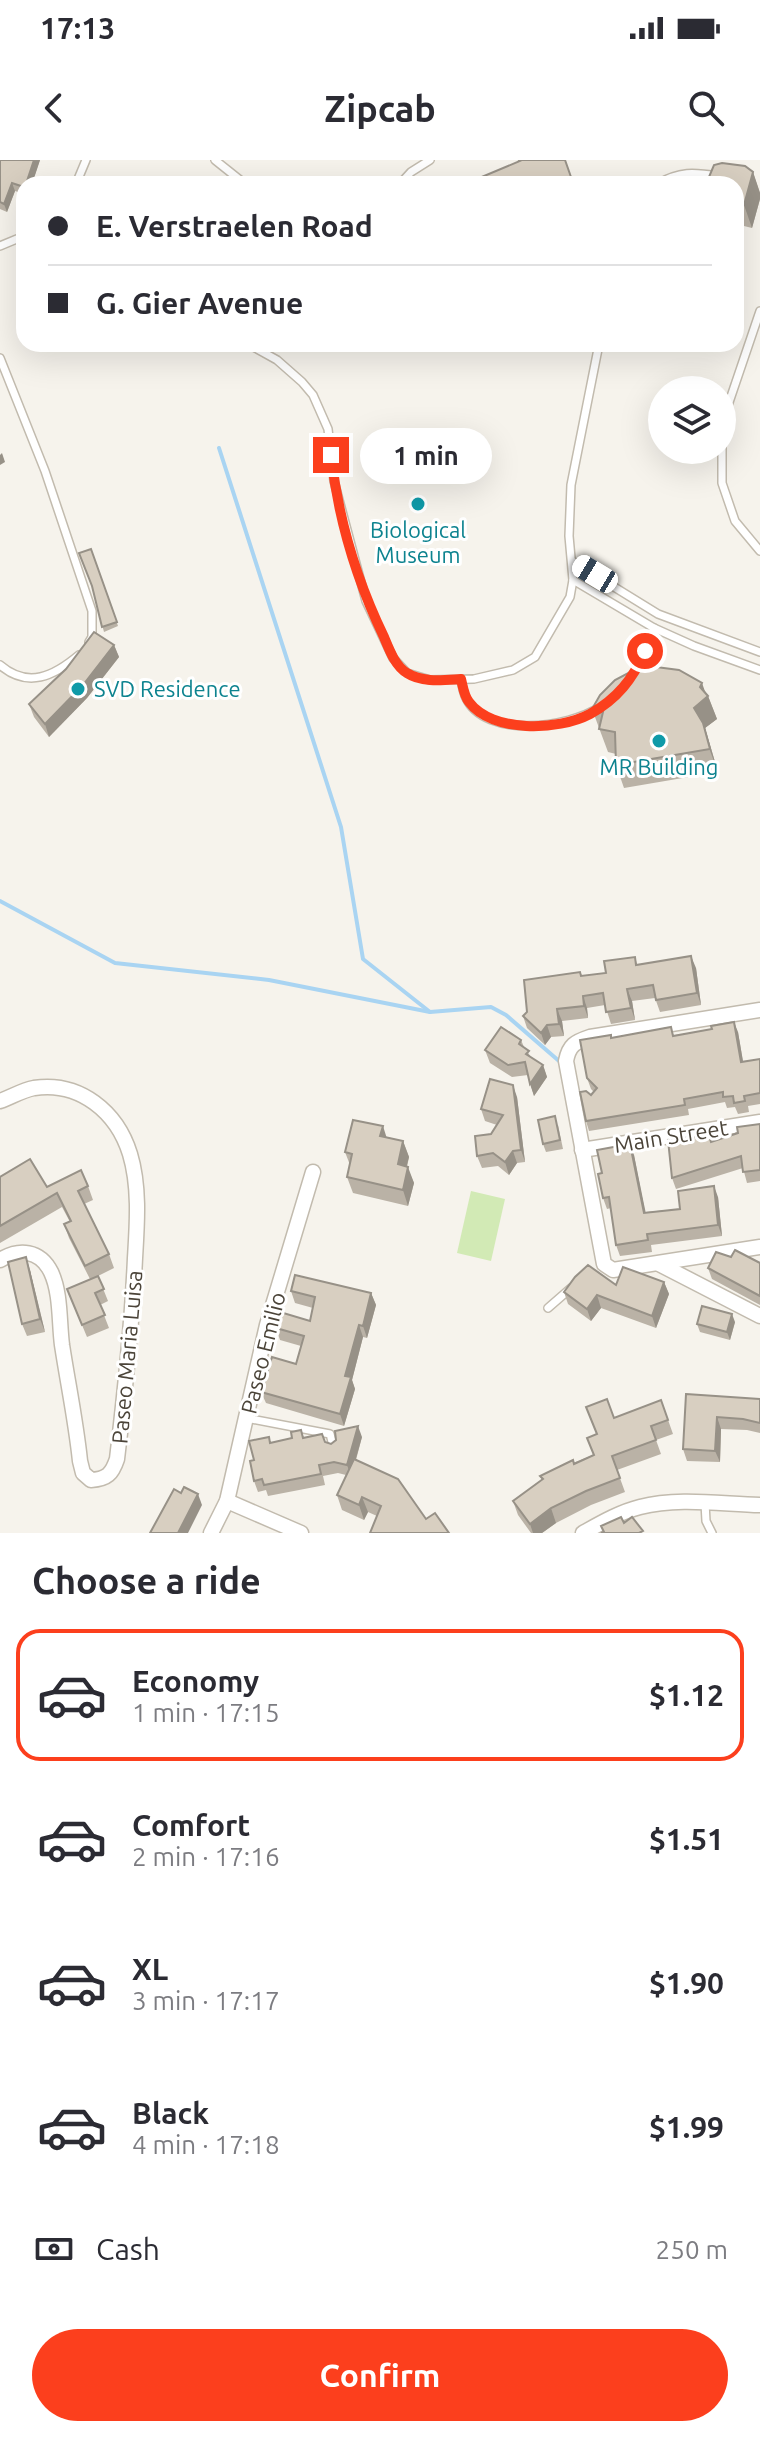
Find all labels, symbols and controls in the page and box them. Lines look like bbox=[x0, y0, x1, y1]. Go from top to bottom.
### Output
text: 17:13 bbox=[40, 11, 115, 45]
icon: back bbox=[32, 86, 76, 130]
icon: search bbox=[684, 86, 728, 130]
text: Zipcab bbox=[324, 88, 436, 129]
text: E. Verstraelen Road bbox=[96, 209, 373, 243]
text: G. Gier Avenue bbox=[96, 286, 303, 320]
map controls bbox=[648, 376, 736, 464]
button: layers bbox=[648, 376, 736, 464]
callout: 1 min bbox=[359, 427, 491, 483]
route end bbox=[313, 437, 349, 473]
text: 1 min bbox=[393, 441, 459, 470]
marker: Biological Museum bbox=[409, 495, 427, 513]
place label: Biological Museum bbox=[370, 517, 466, 567]
car bbox=[568, 551, 622, 597]
route start bbox=[627, 633, 663, 669]
place label: SVD Residence bbox=[94, 676, 241, 701]
marker: SVD Residence bbox=[69, 680, 87, 698]
marker: MR Building bbox=[650, 732, 668, 750]
place label: MR Building bbox=[600, 754, 718, 779]
street label: Main Street bbox=[612, 1114, 730, 1157]
street label: Paseo Maria Luisa bbox=[106, 1269, 147, 1445]
street label: Paseo Emilio bbox=[235, 1289, 290, 1416]
text: Choose a ride bbox=[32, 1560, 261, 1601]
icon: car bbox=[36, 1659, 108, 1731]
text: Economy bbox=[132, 1664, 259, 1698]
text: $1.12 bbox=[649, 1678, 724, 1712]
text: 1 min · 17:15 bbox=[132, 1698, 280, 1727]
icon: car bbox=[36, 1803, 108, 1875]
text: Comfort bbox=[132, 1808, 250, 1842]
text: $1.51 bbox=[649, 1822, 724, 1856]
text: 2 min · 17:16 bbox=[132, 1842, 280, 1871]
icon: car bbox=[36, 1947, 108, 2019]
text: XL bbox=[132, 1952, 168, 1986]
text: $1.90 bbox=[649, 1966, 724, 2000]
text: 3 min · 17:17 bbox=[132, 1986, 280, 2015]
icon: car bbox=[36, 2091, 108, 2163]
text: Black bbox=[132, 2096, 209, 2130]
text: $1.99 bbox=[649, 2110, 724, 2144]
text: 4 min · 17:18 bbox=[132, 2130, 280, 2159]
icon: cash bbox=[32, 2227, 76, 2271]
text: Cash bbox=[96, 2232, 160, 2266]
text: 250 m bbox=[656, 2235, 728, 2264]
button: Confirm bbox=[32, 2329, 728, 2421]

